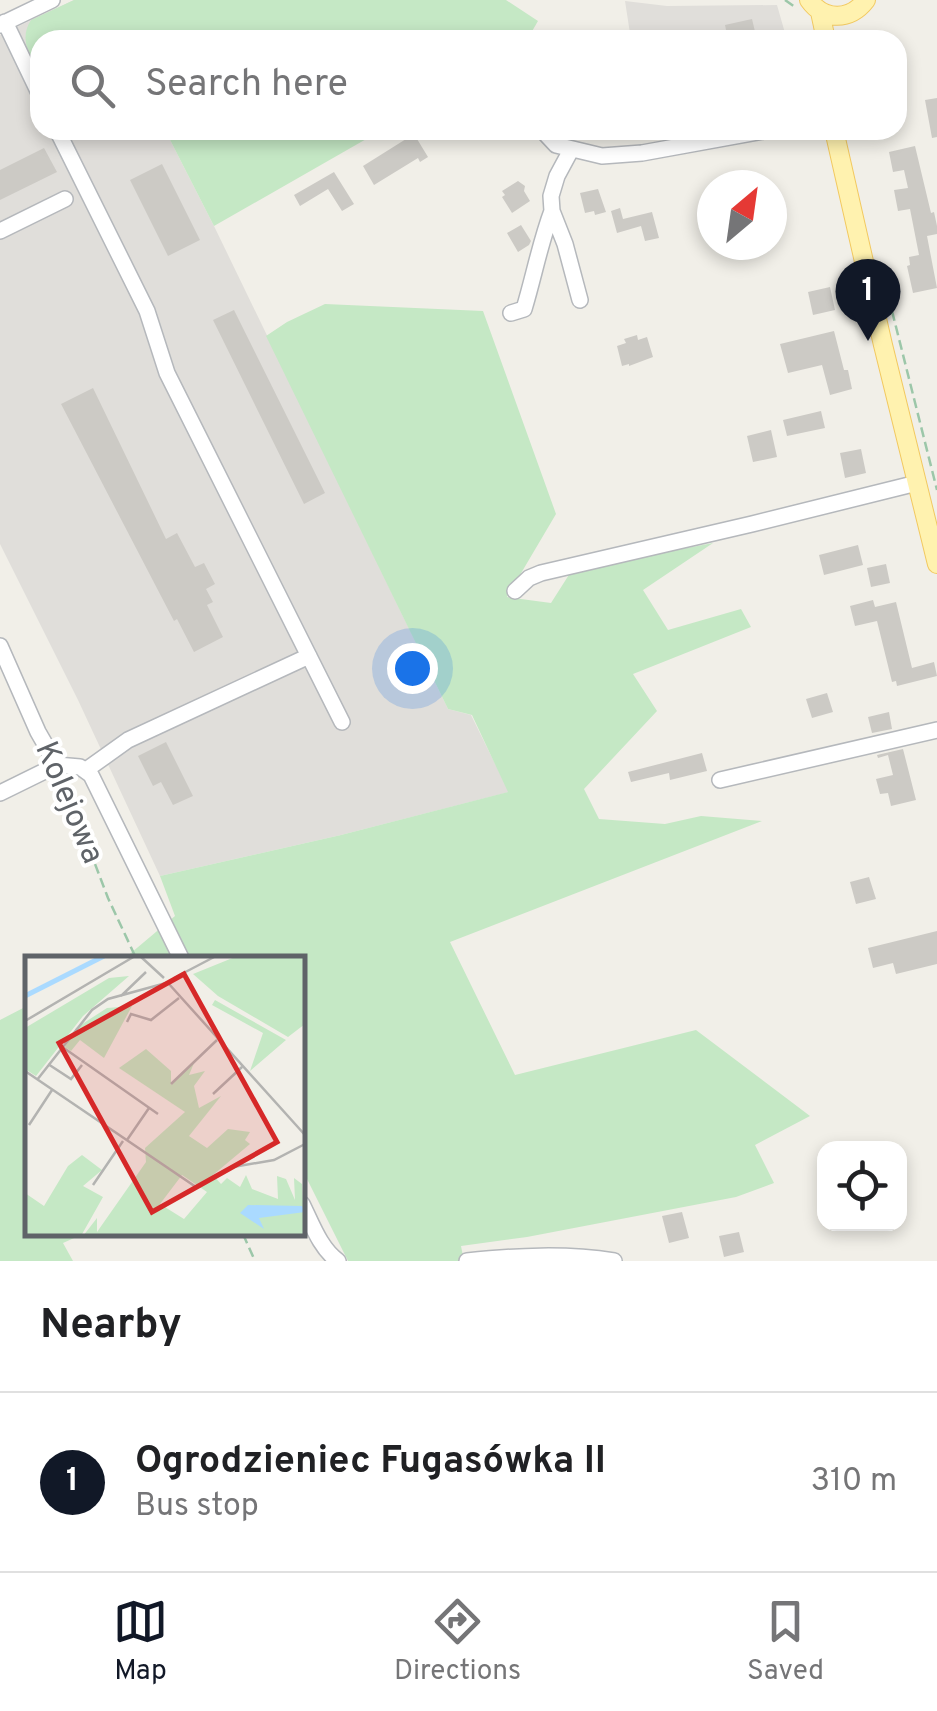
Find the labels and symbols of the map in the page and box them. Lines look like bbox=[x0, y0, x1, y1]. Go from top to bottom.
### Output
north arrow bbox=[697, 170, 787, 260]
pin: 1 bbox=[836, 258, 900, 341]
your location bbox=[387, 643, 438, 694]
street label: Kolejowa bbox=[24, 736, 112, 870]
inset map bbox=[25, 956, 305, 1236]

